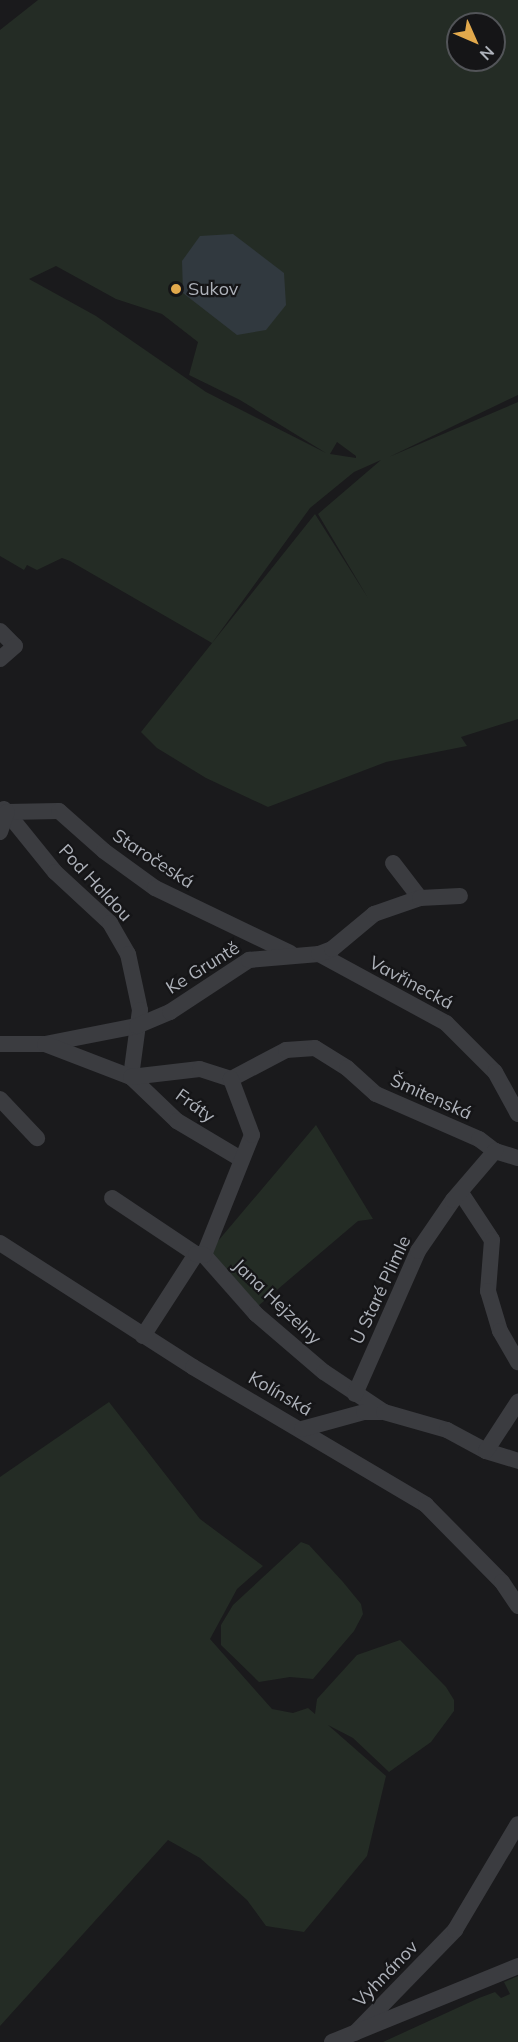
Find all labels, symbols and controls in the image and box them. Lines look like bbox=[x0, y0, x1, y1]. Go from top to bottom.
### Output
north arrow bbox=[446, 12, 506, 72]
text: N bbox=[476, 42, 499, 65]
place label: Sukov bbox=[188, 278, 238, 300]
marker: Sukov bbox=[169, 282, 183, 296]
street label: Staročeská bbox=[108, 825, 198, 893]
street label: Pod Haldou bbox=[54, 840, 136, 926]
street label: Ke Gruntě bbox=[162, 937, 244, 999]
street label: Vavřinecká bbox=[365, 952, 457, 1014]
street label: Šmitenská bbox=[387, 1069, 475, 1125]
street label: Fráty bbox=[171, 1085, 219, 1127]
street label: U Staré Plimle bbox=[346, 1232, 416, 1348]
street label: Jana Hejzelny bbox=[229, 1255, 325, 1349]
street label: Kolínská bbox=[244, 1367, 316, 1421]
street label: Vyhnánov bbox=[349, 1936, 423, 2012]

